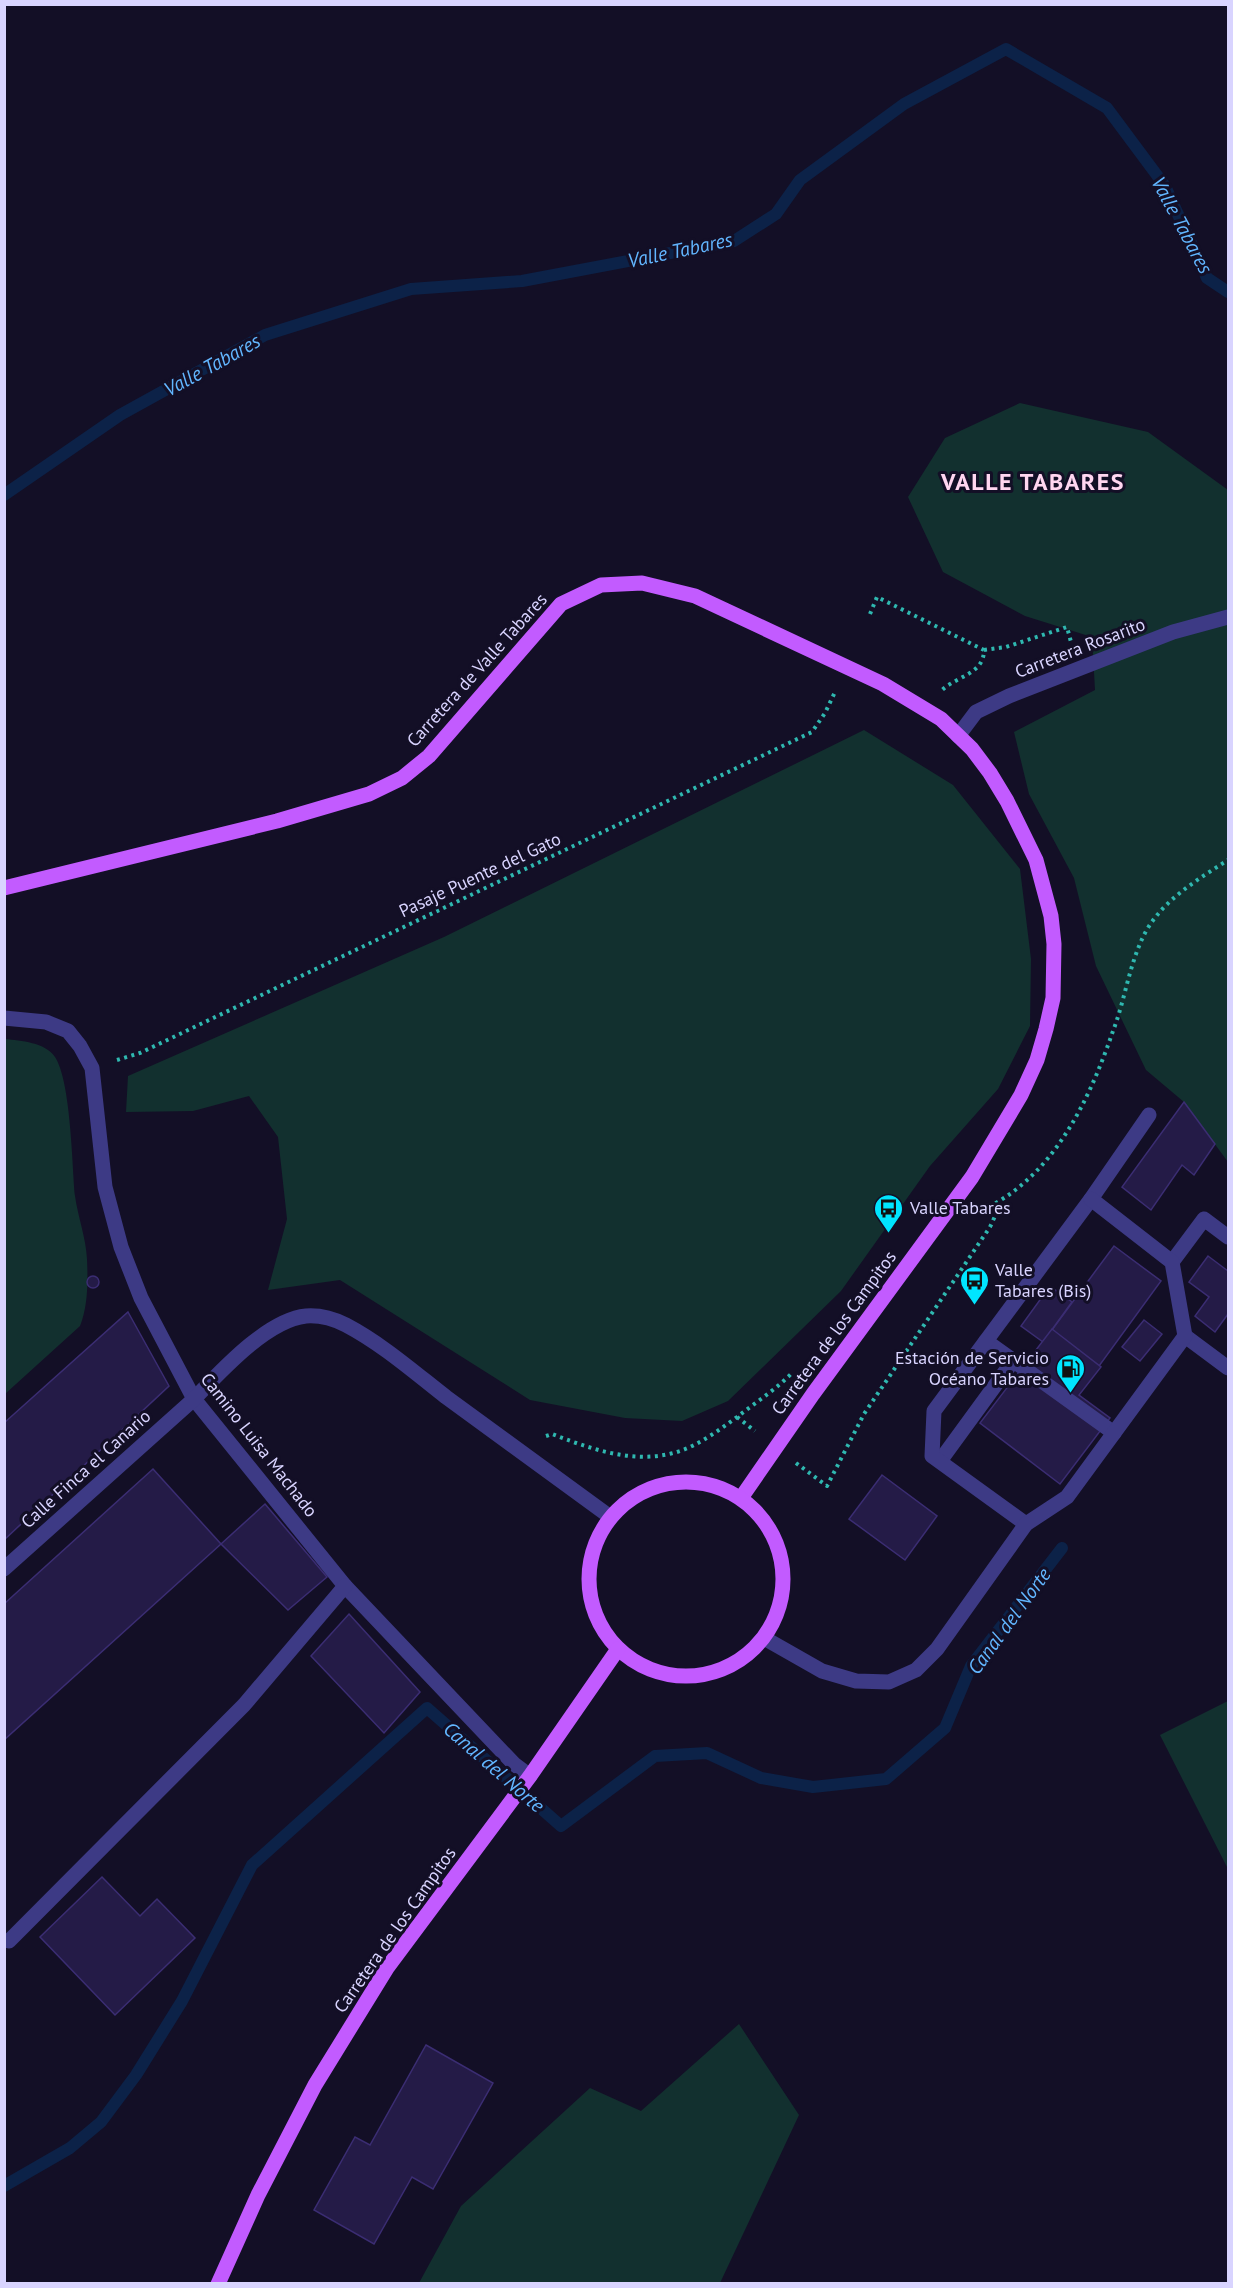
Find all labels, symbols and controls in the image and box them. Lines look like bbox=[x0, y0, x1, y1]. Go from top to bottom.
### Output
water label: Valle Tabares bbox=[1145, 172, 1219, 278]
water label: Valle Tabares bbox=[625, 226, 735, 274]
water label: Valle Tabares bbox=[159, 328, 265, 402]
district label: VALLE TABARES bbox=[940, 466, 1125, 497]
street label: Carretera de Valle Tabares bbox=[402, 588, 552, 751]
street label: Carretera Rosarito bbox=[1011, 612, 1148, 683]
street label: Pasaje Puente del Gato bbox=[395, 827, 564, 922]
bus stop icon: Valle Tabares bbox=[873, 1192, 905, 1234]
place label: Valle Tabares bbox=[909, 1196, 1011, 1219]
street label: Carretera de los Campitos bbox=[766, 1246, 901, 1419]
place label: Valle Tabares (Bis) bbox=[994, 1258, 1091, 1302]
bus stop icon: Valle Tabares (Bis) bbox=[958, 1264, 990, 1306]
place label: Estación de Servicio Océano Tabares bbox=[895, 1346, 1049, 1390]
fuel station icon: Estación de Servicio Océano Tabares bbox=[1054, 1352, 1086, 1394]
street label: Camino Luisa Machado bbox=[196, 1368, 323, 1521]
street label: Calle Finca el Canario bbox=[16, 1404, 155, 1533]
water label: Canal del Norte bbox=[962, 1562, 1057, 1680]
water label: Canal del Norte bbox=[438, 1716, 551, 1819]
street label: Carretera de los Campitos bbox=[329, 1842, 461, 2017]

